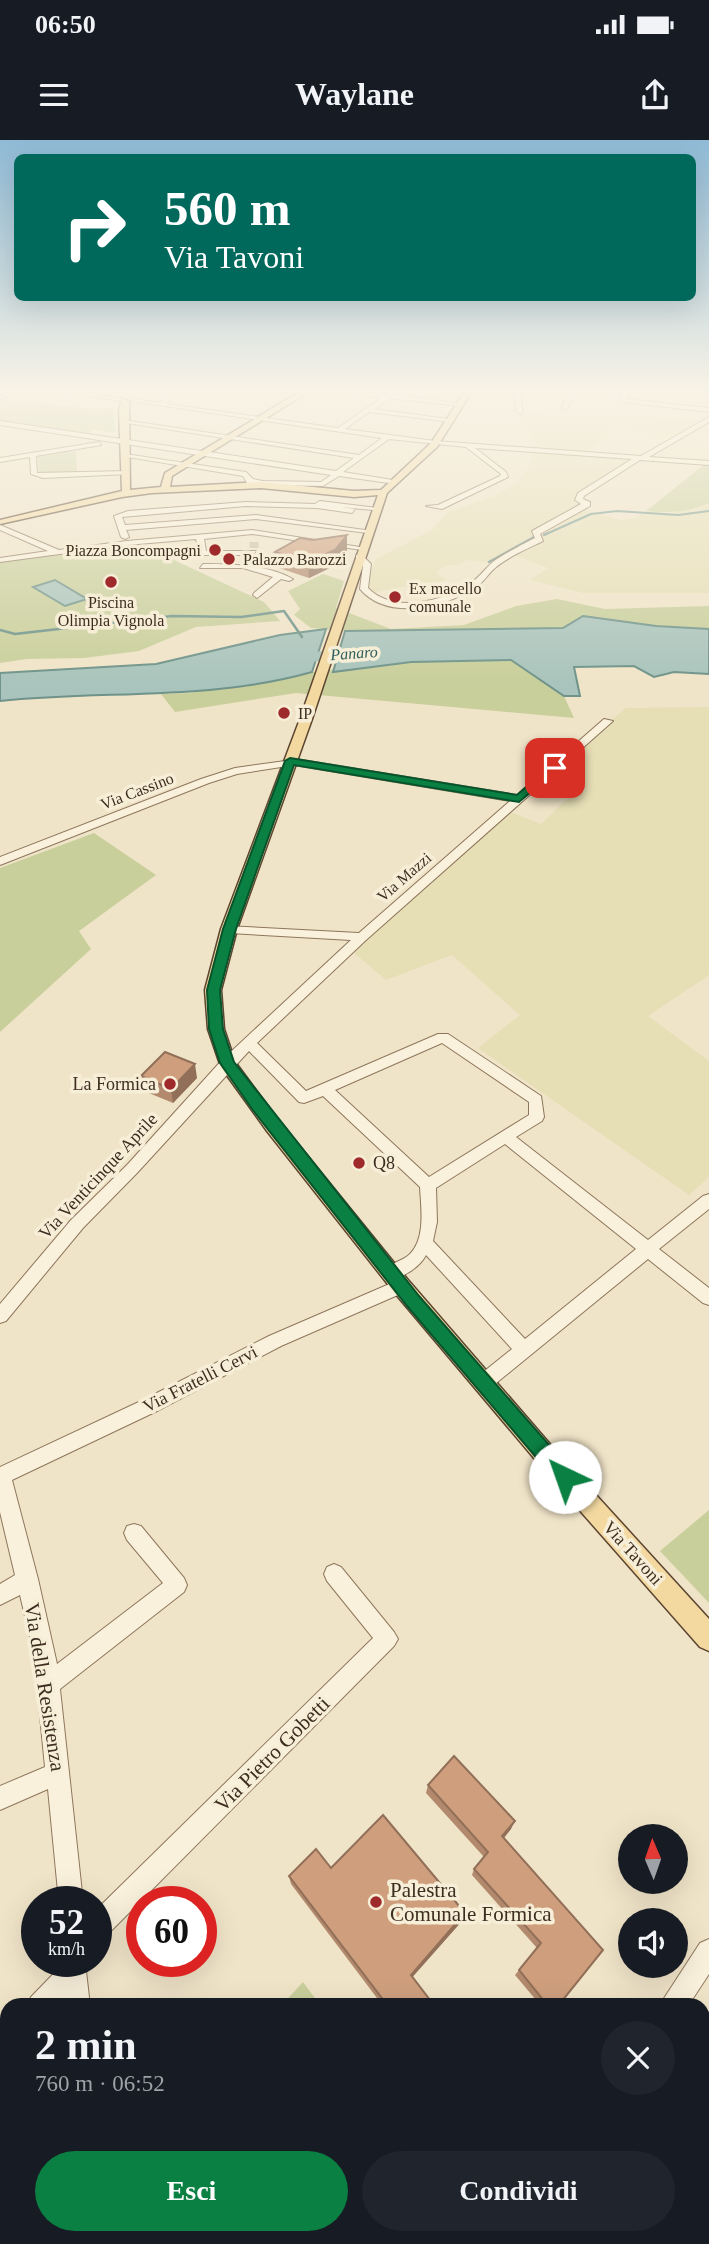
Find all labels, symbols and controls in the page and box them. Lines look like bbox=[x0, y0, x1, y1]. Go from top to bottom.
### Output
text: 06:50 bbox=[35, 10, 96, 39]
icon: menu bbox=[35, 76, 73, 114]
text: Waylane bbox=[295, 76, 414, 112]
icon: share bbox=[636, 76, 674, 114]
text: 560 m bbox=[164, 181, 291, 236]
icon: right bbox=[49, 182, 140, 273]
text: Via Tavoni bbox=[164, 239, 304, 275]
place label: Piazza Boncompagni bbox=[65, 542, 202, 560]
marker: Piazza Boncompagni bbox=[207, 542, 223, 558]
marker: Palazzo Barozzi bbox=[221, 551, 237, 567]
place label: Palazzo Barozzi bbox=[243, 551, 347, 568]
marker: Piscina Olimpia Vignola bbox=[103, 574, 119, 590]
place label: Ex macello comunale bbox=[409, 580, 481, 615]
marker: Ex macello comunale bbox=[387, 589, 403, 605]
place label: Piscina Olimpia Vignola bbox=[58, 594, 164, 630]
water label: Panaro bbox=[329, 643, 378, 663]
marker: IP bbox=[276, 705, 292, 721]
place label: IP bbox=[298, 705, 312, 722]
pin bbox=[525, 738, 585, 798]
icon: arrive bbox=[536, 749, 574, 787]
street label: Via Cassino bbox=[98, 769, 176, 813]
street label: Via Mazzi bbox=[373, 849, 435, 905]
place label: La Formica bbox=[73, 1074, 156, 1094]
marker: La Formica bbox=[162, 1076, 178, 1092]
street label: Via Venticinque Aprile bbox=[35, 1109, 161, 1243]
place label: Q8 bbox=[373, 1153, 395, 1173]
marker: Q8 bbox=[351, 1155, 367, 1171]
street label: Via Fratelli Cervi bbox=[139, 1342, 261, 1416]
position arrow bbox=[528, 1440, 602, 1514]
street label: Via Tavoni bbox=[599, 1517, 667, 1589]
street label: Via della Resistenza bbox=[20, 1601, 70, 1774]
street label: Via Pietro Gobetti bbox=[210, 1691, 335, 1816]
north arrow bbox=[618, 1824, 688, 1894]
map controls bbox=[618, 1824, 688, 1978]
place label: Palestra Comunale Formica bbox=[390, 1878, 552, 1926]
speed limit sign: 60 bbox=[126, 1886, 217, 1977]
marker: Palestra Comunale Formica bbox=[368, 1894, 384, 1910]
text: 52 bbox=[49, 1903, 84, 1942]
button: sound bbox=[618, 1908, 688, 1978]
text: km/h bbox=[48, 1939, 85, 1959]
button: close bbox=[601, 2021, 675, 2095]
text: 2 min bbox=[35, 2022, 137, 2068]
text: 760 m · 06:52 bbox=[35, 2071, 165, 2096]
button: Esci bbox=[35, 2151, 348, 2231]
button: Condividi bbox=[362, 2151, 675, 2231]

